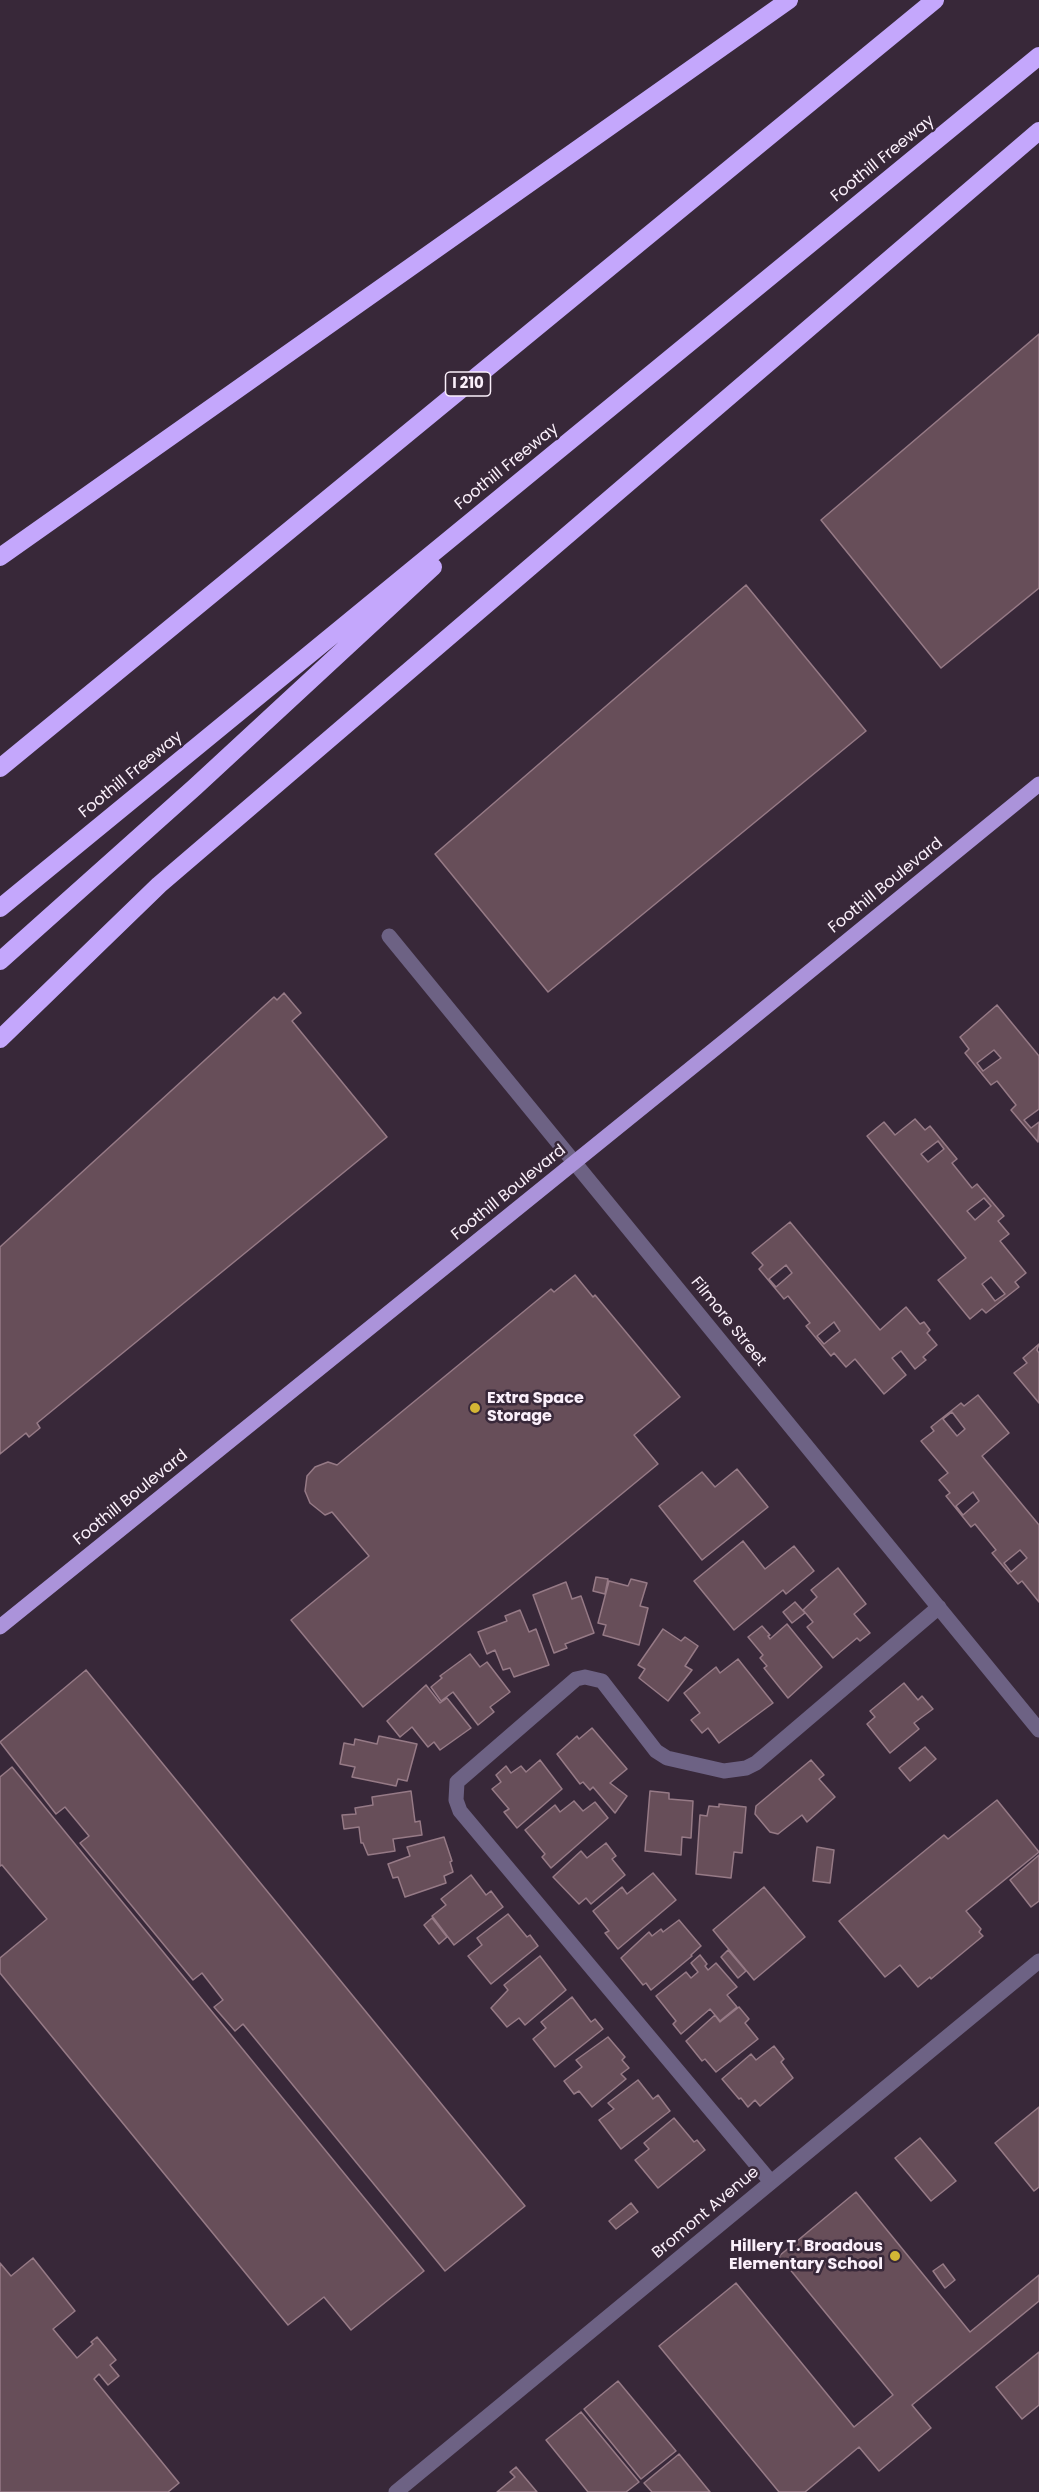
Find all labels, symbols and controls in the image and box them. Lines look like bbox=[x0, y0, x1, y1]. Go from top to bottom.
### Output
street label: Foothill Freeway bbox=[827, 111, 939, 207]
road number: I 210 bbox=[446, 372, 490, 396]
street label: Foothill Freeway bbox=[451, 419, 563, 515]
street label: Foothill Freeway bbox=[75, 727, 187, 823]
street label: Foothill Boulevard bbox=[825, 834, 947, 938]
street label: Foothill Boulevard bbox=[448, 1141, 570, 1245]
street label: Filmore Street bbox=[686, 1273, 770, 1371]
place label: Extra Space Storage bbox=[487, 1389, 584, 1427]
marker: Extra Space Storage bbox=[468, 1401, 482, 1415]
street label: Foothill Boulevard bbox=[70, 1446, 192, 1550]
street label: Bromont Avenue bbox=[649, 2163, 763, 2263]
place label: Hillery T. Broadous Elementary School bbox=[729, 2237, 883, 2275]
marker: Hillery T. Broadous Elementary School bbox=[888, 2249, 902, 2263]

